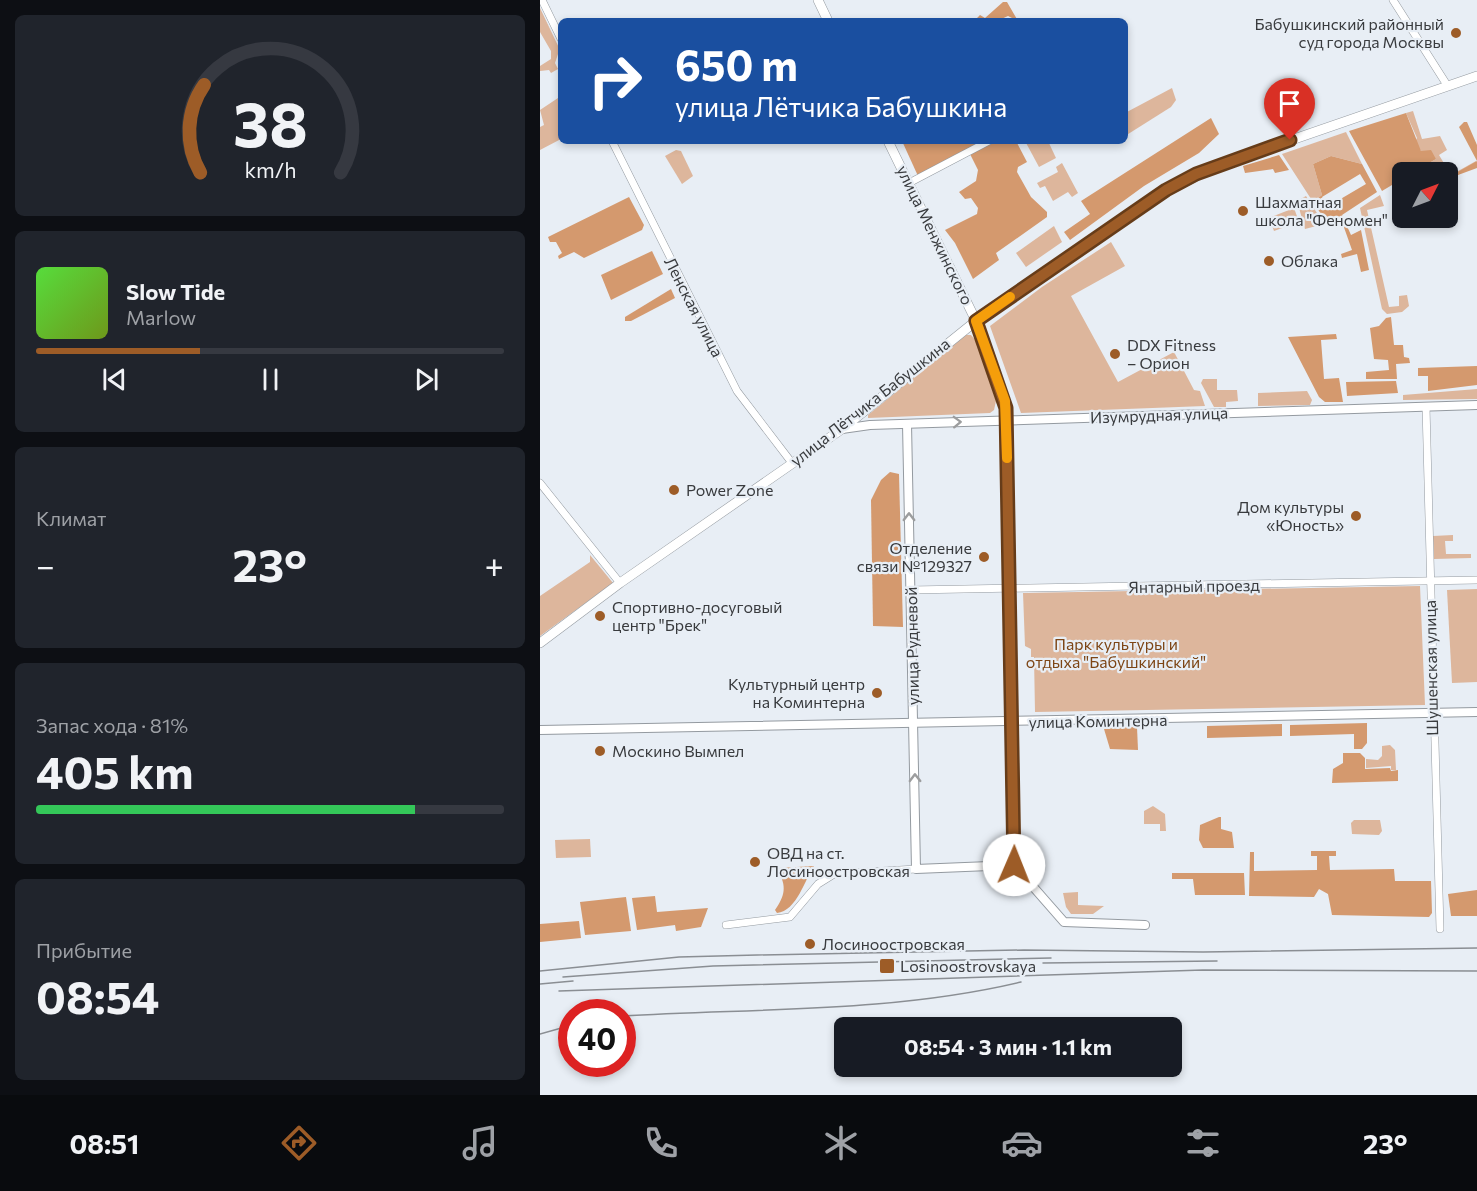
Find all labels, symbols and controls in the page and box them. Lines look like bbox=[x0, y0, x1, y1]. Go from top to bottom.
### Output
place label: Бабушкинский районный суд города Москвы bbox=[1255, 14, 1444, 51]
marker: Бабушкинский районный суд города Москвы bbox=[1449, 26, 1463, 40]
text: 650 m bbox=[675, 38, 798, 90]
icon: right bbox=[576, 42, 654, 120]
pin bbox=[1264, 78, 1315, 140]
text: 38 bbox=[233, 84, 307, 160]
icon: arrive bbox=[1273, 87, 1306, 120]
text: улица Лётчика Бабушкина bbox=[675, 90, 1007, 123]
text: km/h bbox=[244, 156, 296, 182]
street label: улица Менжинского bbox=[893, 162, 977, 308]
north arrow bbox=[1392, 162, 1458, 228]
map controls bbox=[1392, 162, 1458, 228]
place label: Шахматная школа "Феномен" bbox=[1255, 192, 1388, 229]
marker: Шахматная школа "Феномен" bbox=[1236, 204, 1250, 218]
place label: Облака bbox=[1281, 251, 1338, 270]
street label: Ленская улица bbox=[661, 254, 728, 360]
marker: Облака bbox=[1262, 254, 1276, 268]
text: Slow Tide bbox=[126, 278, 225, 305]
text: Marlow bbox=[126, 305, 196, 329]
street label: улица Лётчика Бабушкина bbox=[786, 334, 953, 470]
place label: DDX Fitness – Орион bbox=[1127, 335, 1216, 372]
marker: DDX Fitness – Орион bbox=[1108, 347, 1122, 361]
icon: previous bbox=[98, 363, 131, 396]
icon: pause bbox=[254, 363, 287, 396]
icon: next bbox=[410, 363, 443, 396]
street label: Изумрудная улица bbox=[1090, 403, 1228, 426]
one-way arrow bbox=[952, 415, 961, 428]
place label: Power Zone bbox=[686, 480, 773, 499]
marker: Power Zone bbox=[667, 483, 681, 497]
place label: Дом культуры «Юность» bbox=[1237, 497, 1344, 534]
text: Климат bbox=[36, 506, 106, 530]
marker: Дом культуры «Юность» bbox=[1349, 509, 1363, 523]
one-way arrow bbox=[903, 513, 915, 522]
text: 23° bbox=[233, 536, 307, 591]
place label: Отделение связи №129327 bbox=[857, 538, 972, 575]
text: − bbox=[36, 544, 55, 585]
text: + bbox=[485, 544, 504, 585]
marker: Отделение связи №129327 bbox=[977, 550, 991, 564]
street label: Янтарный проезд bbox=[1128, 575, 1261, 596]
street label: улица Рудневой bbox=[901, 586, 922, 706]
place label: Спортивно-досуговый центр "Брек" bbox=[612, 597, 782, 634]
street label: Шушенская улица bbox=[1420, 600, 1441, 736]
marker: Спортивно-досуговый центр "Брек" bbox=[593, 609, 607, 623]
park label: Парк культуры и отдыха "Бабушкинский" bbox=[1026, 634, 1206, 671]
place label: Культурный центр на Коминтерна bbox=[728, 674, 865, 711]
marker: Культурный центр на Коминтерна bbox=[870, 686, 884, 700]
street label: улица Коминтерна bbox=[1028, 710, 1168, 731]
text: Запас хода · 81% bbox=[36, 713, 188, 737]
place label: Москино Вымпел bbox=[612, 741, 744, 760]
text: 405 km bbox=[36, 743, 193, 798]
marker: Москино Вымпел bbox=[593, 744, 607, 758]
one-way arrow bbox=[909, 774, 921, 783]
position arrow bbox=[982, 833, 1046, 897]
place label: ОВД на ст. Лосиноостровская bbox=[767, 843, 910, 880]
marker: ОВД на ст. Лосиноостровская bbox=[748, 855, 762, 869]
place label: Лосиноостровская bbox=[822, 934, 965, 953]
marker: Лосиноостровская bbox=[803, 937, 817, 951]
text: Прибытие bbox=[36, 938, 132, 962]
place label: Losinoostrovskaya bbox=[900, 956, 1036, 975]
marker: Losinoostrovskaya bbox=[878, 957, 896, 975]
text: 08:54 bbox=[36, 968, 159, 1023]
speed limit sign: 40 bbox=[558, 999, 636, 1077]
text: 08:54 · 3 мин · 1.1 km bbox=[904, 1033, 1112, 1060]
icon: directions bbox=[278, 1122, 320, 1164]
icon: music bbox=[459, 1122, 501, 1164]
icon: phone bbox=[640, 1122, 682, 1164]
icon: climate bbox=[820, 1122, 862, 1164]
icon: car bbox=[1001, 1122, 1043, 1164]
icon: filters bbox=[1182, 1122, 1224, 1164]
text: 08:51 bbox=[69, 1127, 139, 1160]
text: 23° bbox=[1363, 1127, 1408, 1160]

